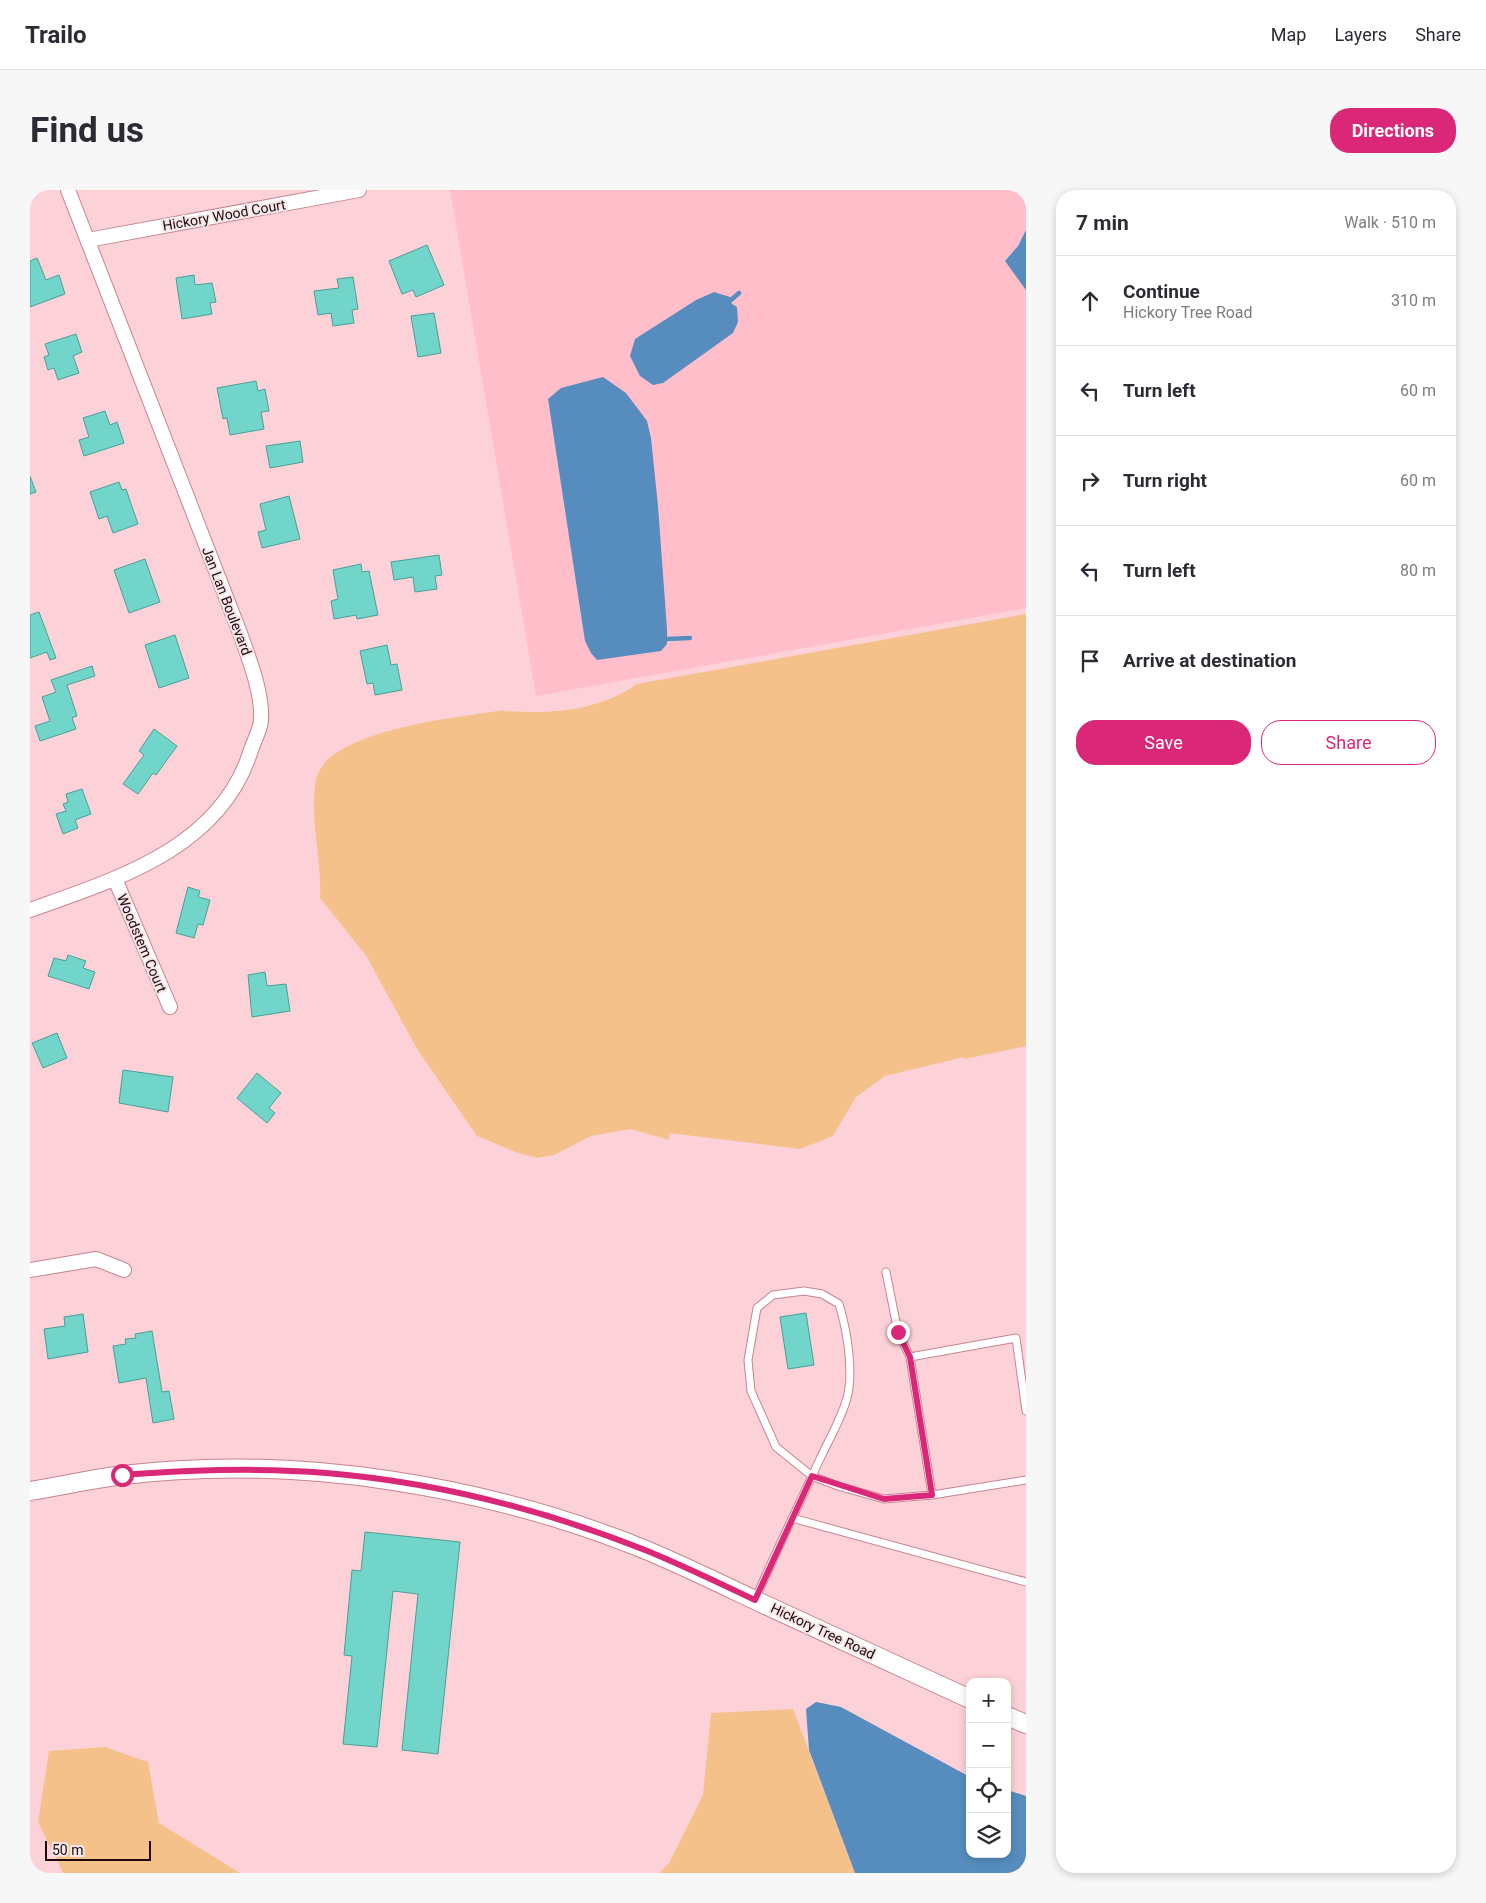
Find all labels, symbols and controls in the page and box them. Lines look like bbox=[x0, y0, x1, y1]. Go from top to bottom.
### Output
text: Trailo bbox=[25, 21, 87, 49]
text: Map bbox=[1271, 24, 1306, 45]
text: Layers bbox=[1334, 24, 1387, 45]
text: Share bbox=[1415, 24, 1461, 45]
button: Directions bbox=[1330, 108, 1456, 153]
text: Find us bbox=[30, 110, 144, 151]
street label: Hickory Wood Court bbox=[161, 196, 287, 234]
text: 7 min bbox=[1076, 211, 1129, 235]
text: Walk · 510 m bbox=[1344, 213, 1436, 232]
text: Continue bbox=[1123, 280, 1200, 303]
icon: ahead bbox=[1076, 287, 1104, 315]
text: 310 m bbox=[1391, 291, 1436, 310]
text: Hickory Tree Road bbox=[1123, 303, 1253, 322]
icon: left bbox=[1076, 377, 1104, 405]
text: Turn left bbox=[1123, 379, 1196, 402]
text: 60 m bbox=[1400, 381, 1436, 400]
icon: right bbox=[1076, 467, 1104, 495]
text: Turn right bbox=[1123, 469, 1207, 492]
text: 60 m bbox=[1400, 471, 1436, 490]
street label: Jan Lan Boulevard bbox=[199, 545, 255, 657]
icon: left bbox=[1076, 557, 1104, 585]
text: Turn left bbox=[1123, 559, 1196, 582]
text: 80 m bbox=[1400, 561, 1436, 580]
icon: arrive bbox=[1076, 647, 1104, 675]
text: Arrive at destination bbox=[1123, 649, 1296, 672]
button: Save bbox=[1076, 720, 1251, 765]
button: Share bbox=[1261, 720, 1436, 765]
street label: Woodstem Court bbox=[114, 891, 170, 995]
route end bbox=[887, 1321, 910, 1344]
route start bbox=[111, 1464, 134, 1487]
street label: Hickory Tree Road bbox=[768, 1600, 878, 1662]
map controls bbox=[966, 1678, 1011, 1858]
button: + bbox=[966, 1678, 1011, 1723]
button: − bbox=[966, 1723, 1011, 1768]
button: locate bbox=[966, 1768, 1011, 1813]
button: layers bbox=[966, 1813, 1011, 1858]
scale bar bbox=[45, 1838, 151, 1861]
text: 50 m bbox=[52, 1842, 84, 1858]

